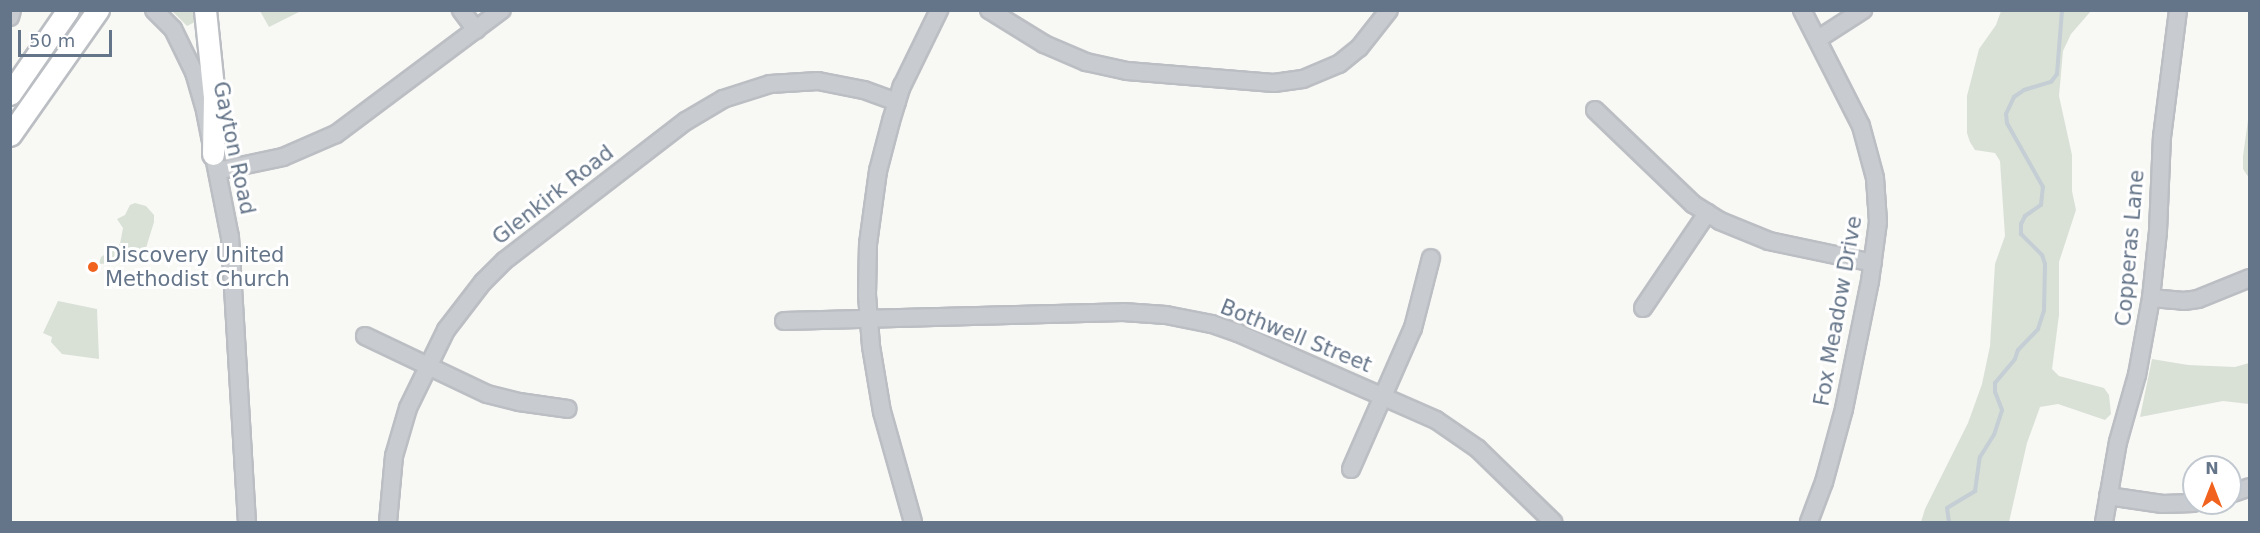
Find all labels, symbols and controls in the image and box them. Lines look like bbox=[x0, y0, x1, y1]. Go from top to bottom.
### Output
scale bar bbox=[21, 18, 116, 56]
text: 50 m bbox=[29, 30, 75, 51]
street label: Gayton Road bbox=[208, 79, 260, 217]
street label: Glenkirk Road bbox=[488, 140, 618, 250]
street label: Copperas Lane bbox=[2111, 169, 2149, 327]
street label: Fox Meadow Drive bbox=[1809, 214, 1867, 408]
place label: Discovery United Methodist Church bbox=[105, 242, 290, 292]
marker: Discovery United Methodist Church bbox=[86, 260, 100, 274]
street label: Bothwell Street bbox=[1217, 294, 1375, 378]
north arrow bbox=[2182, 455, 2242, 515]
text: N bbox=[2205, 459, 2219, 478]

